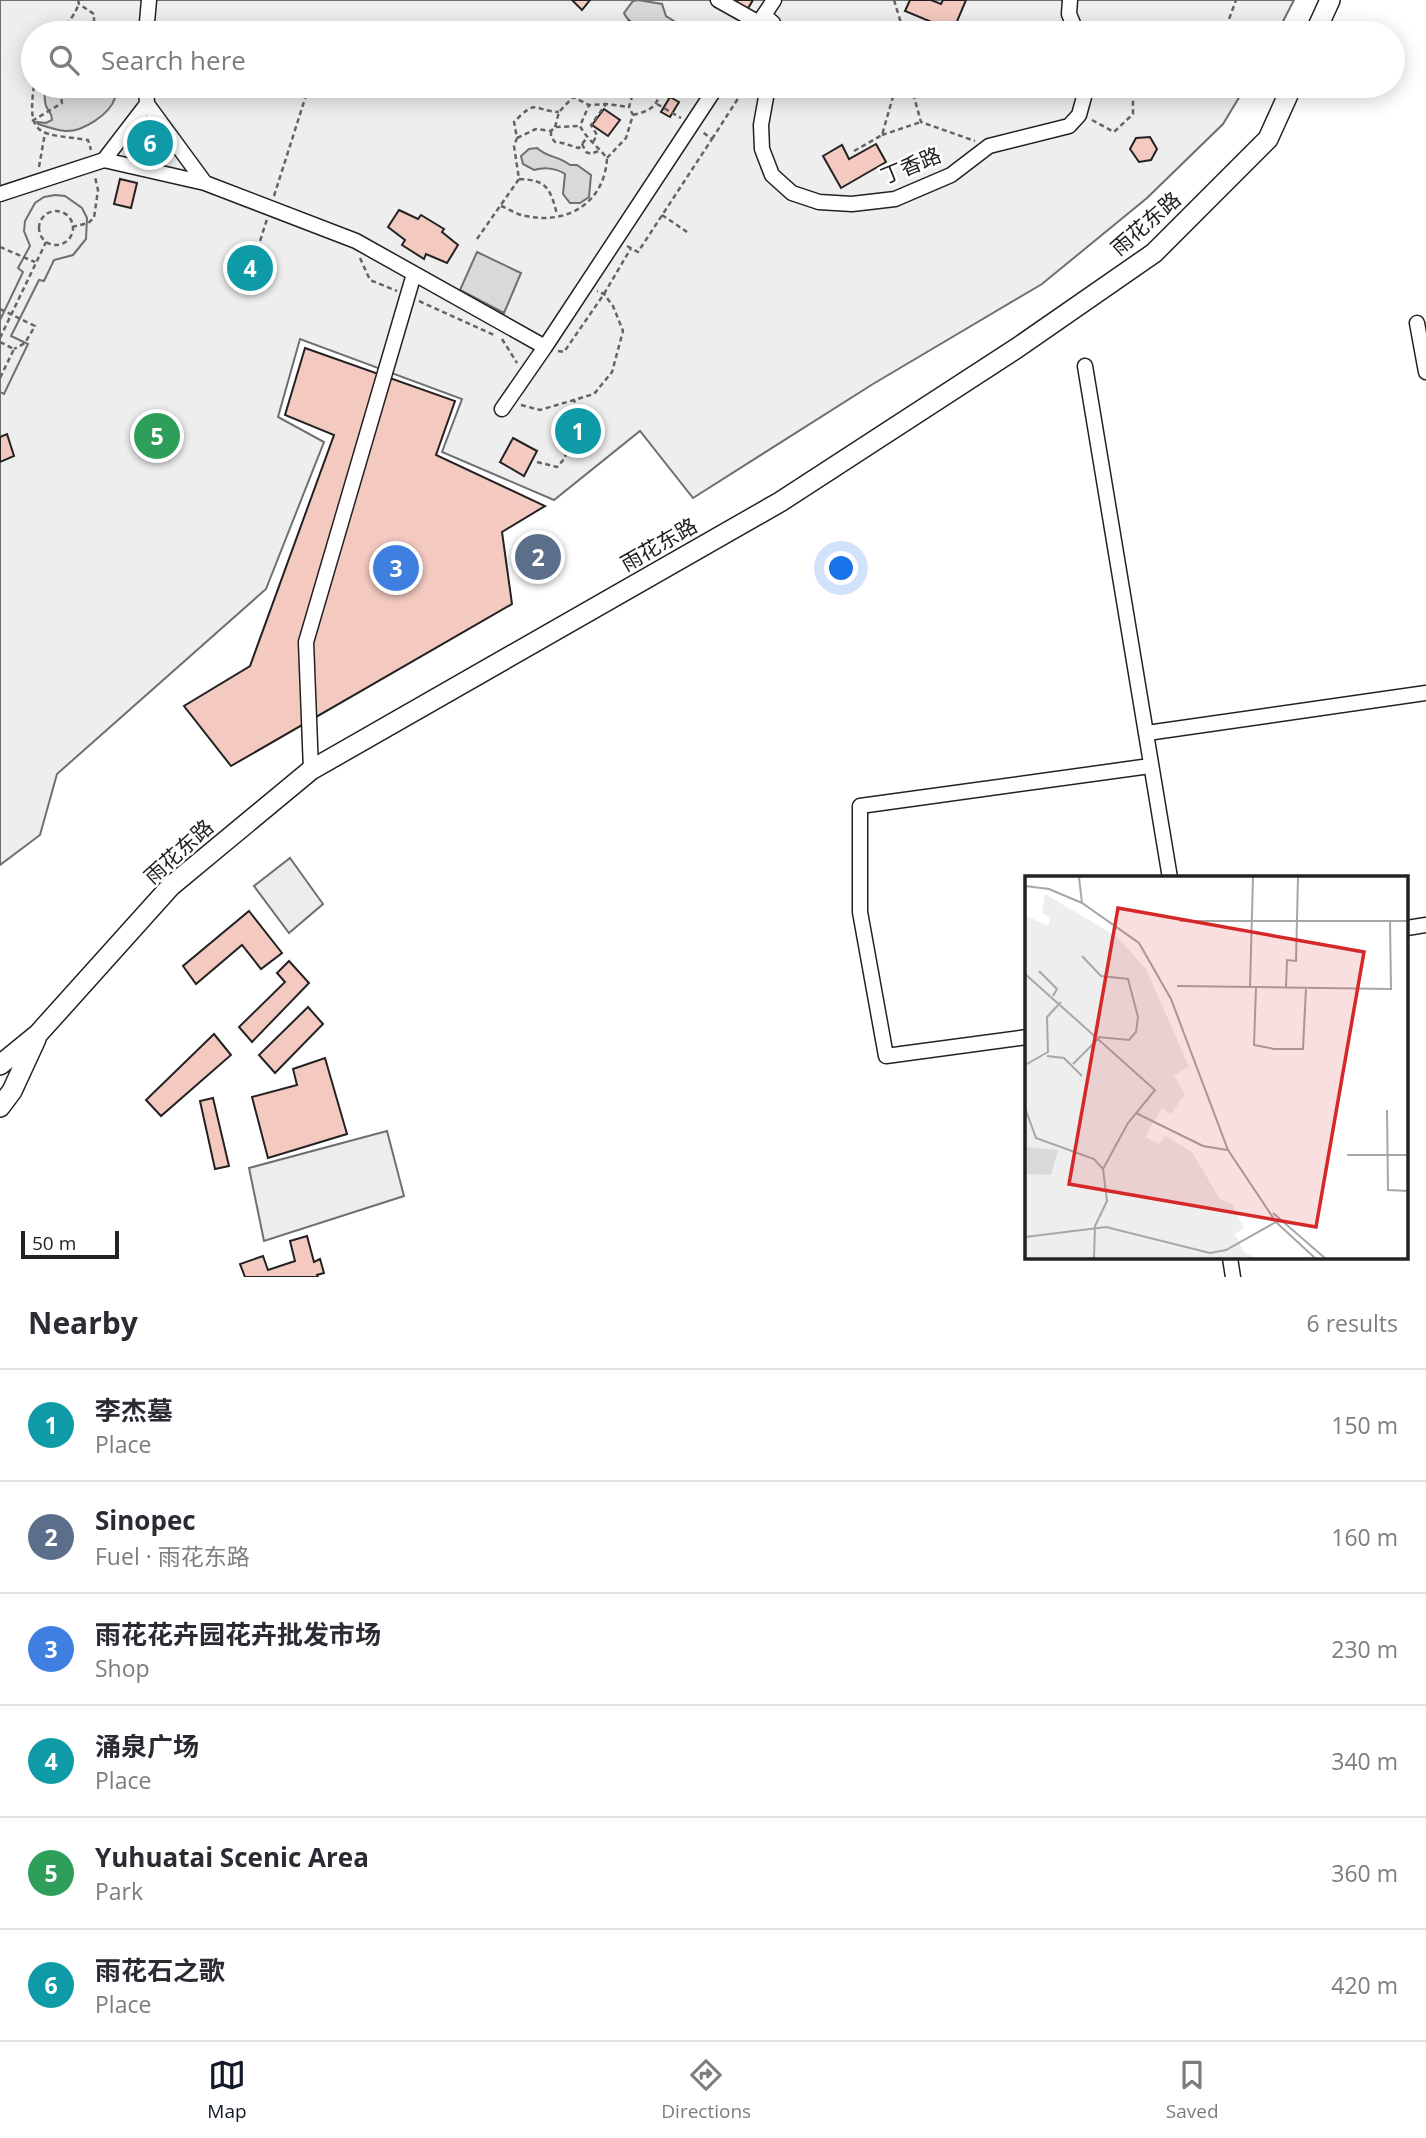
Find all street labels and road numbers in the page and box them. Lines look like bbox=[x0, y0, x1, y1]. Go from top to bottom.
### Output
street label: 丁香路 bbox=[876, 140, 945, 190]
street label: 雨花东路 bbox=[1104, 185, 1186, 261]
street label: 雨花东路 bbox=[615, 511, 702, 577]
street label: 雨花东路 bbox=[138, 813, 219, 890]

